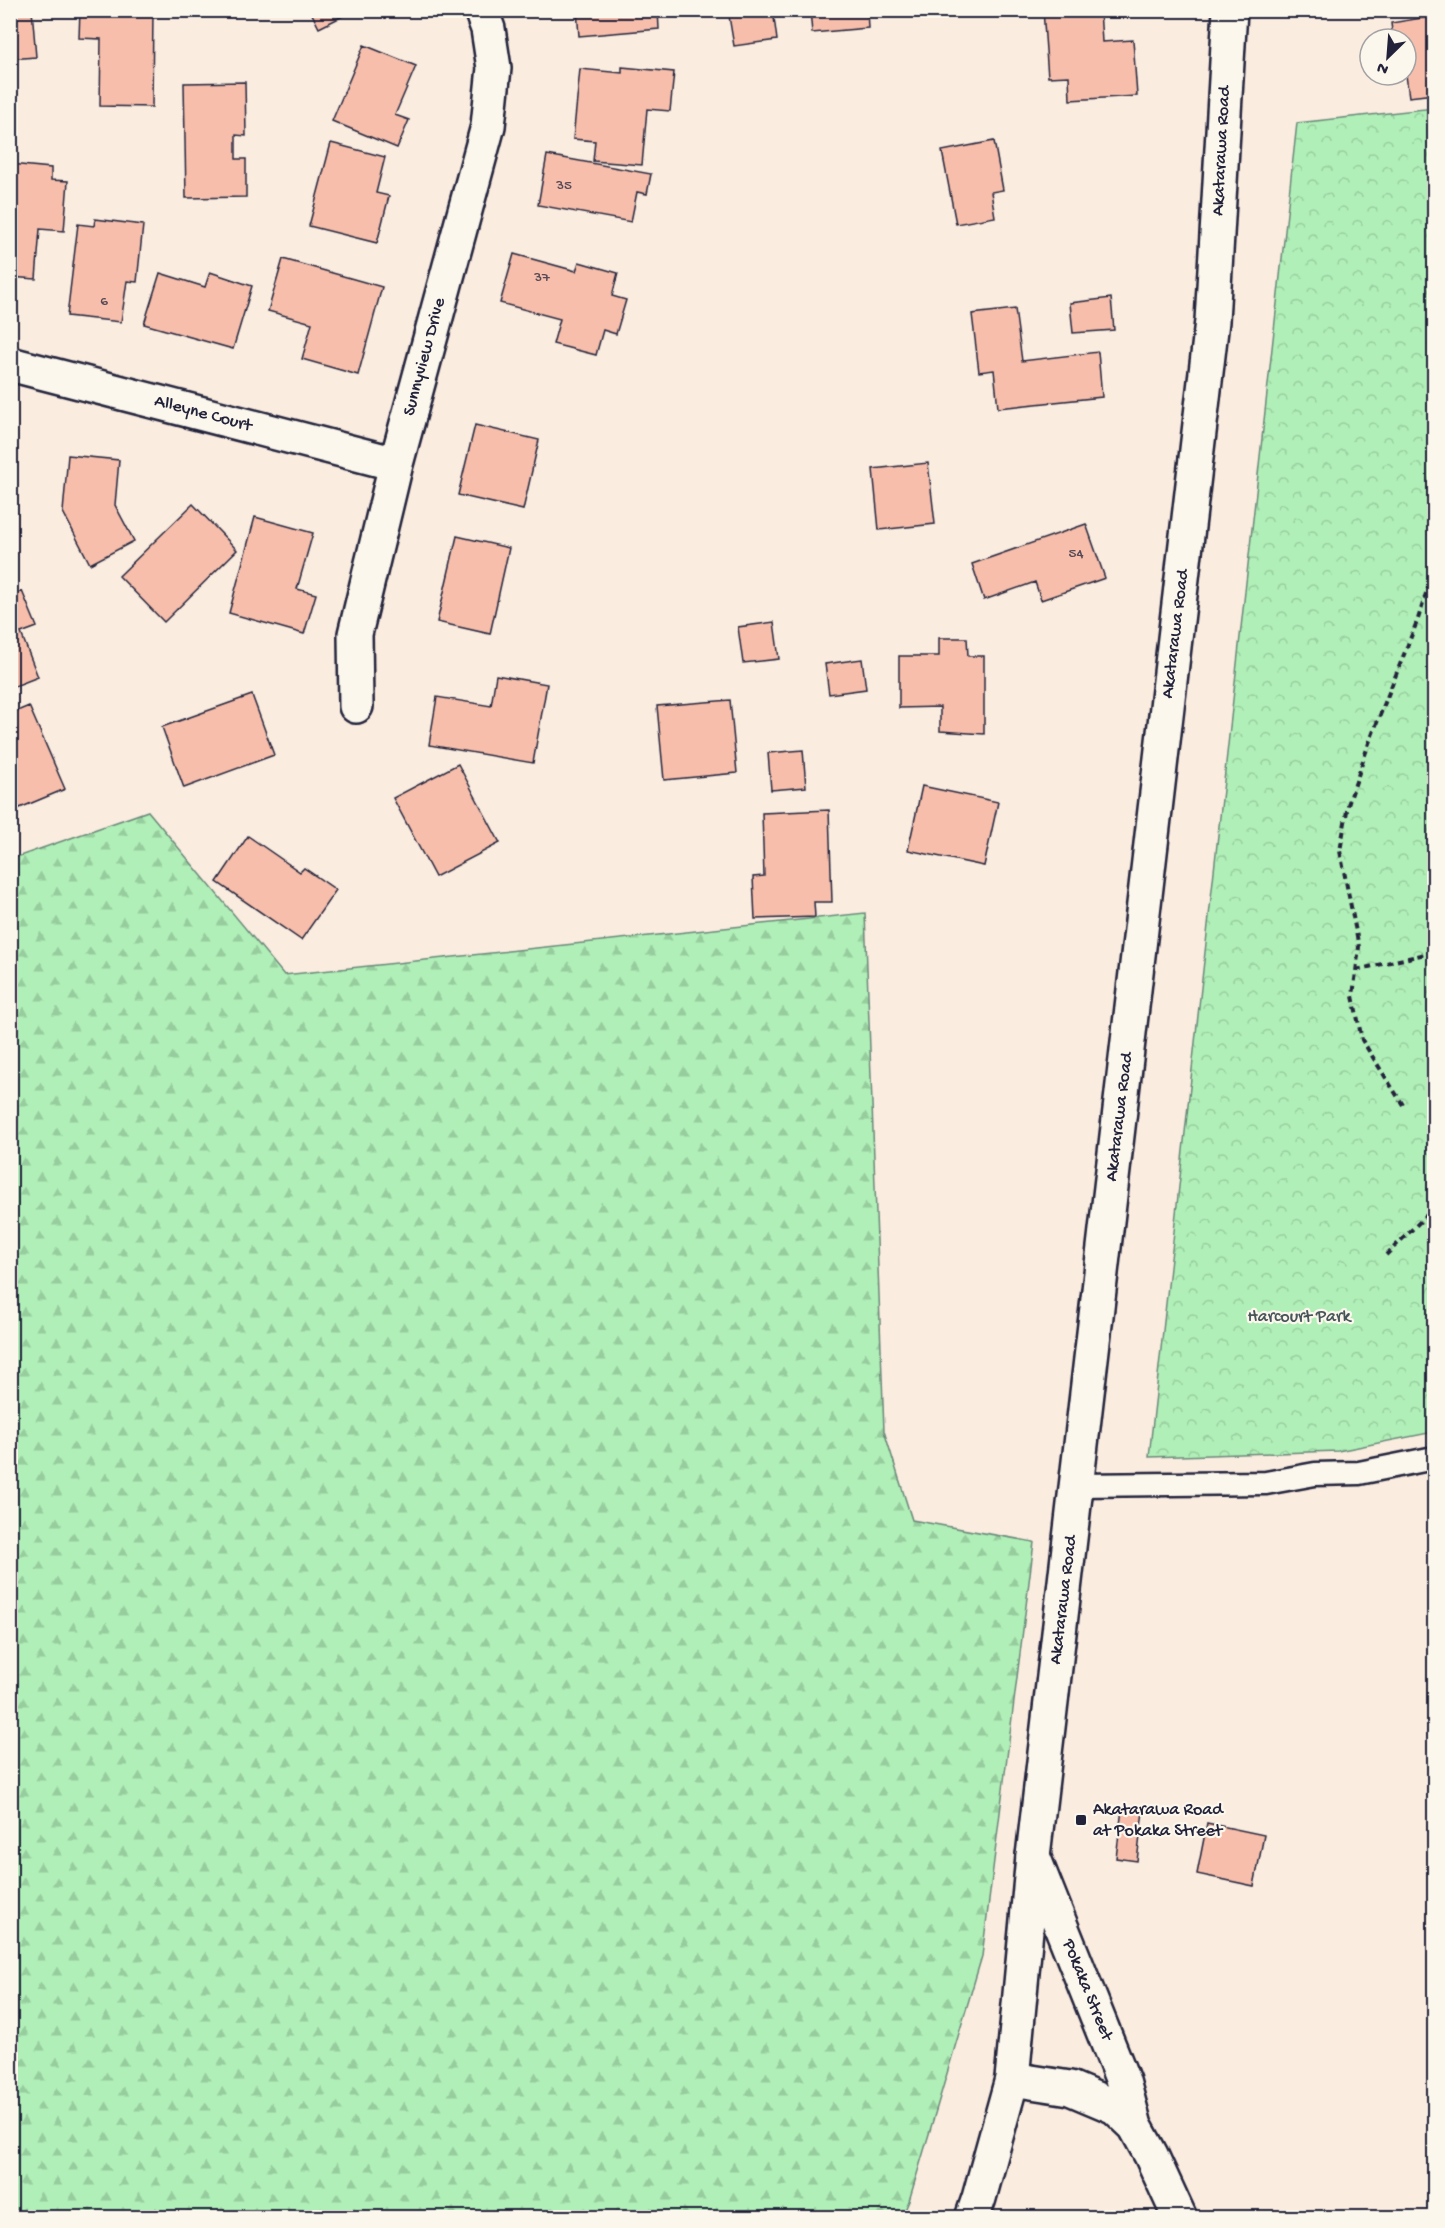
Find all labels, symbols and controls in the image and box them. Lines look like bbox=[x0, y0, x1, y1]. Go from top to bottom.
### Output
north arrow bbox=[1358, 27, 1418, 87]
text: N bbox=[1374, 56, 1392, 78]
street label: Akatarawa Road bbox=[1208, 84, 1236, 216]
house number: 35 bbox=[555, 177, 572, 195]
house number: 37 bbox=[533, 269, 551, 287]
house number: 6 bbox=[100, 293, 108, 311]
street label: Sunnyview Drive bbox=[399, 295, 451, 418]
street label: Alleyne Court bbox=[152, 391, 256, 438]
house number: 54 bbox=[1069, 545, 1084, 563]
street label: Akatarawa Road bbox=[1158, 567, 1195, 700]
street label: Akatarawa Road bbox=[1102, 1050, 1139, 1183]
park label: Harcourt Park bbox=[1248, 1307, 1352, 1328]
street label: Akatarawa Road bbox=[1046, 1533, 1083, 1666]
place label: Akatarawa Road at Pokaka Street bbox=[1093, 1800, 1224, 1842]
marker: Akatarawa Road at Pokaka Street bbox=[1074, 1813, 1088, 1827]
street label: Pokaka Street bbox=[1057, 1935, 1118, 2045]

